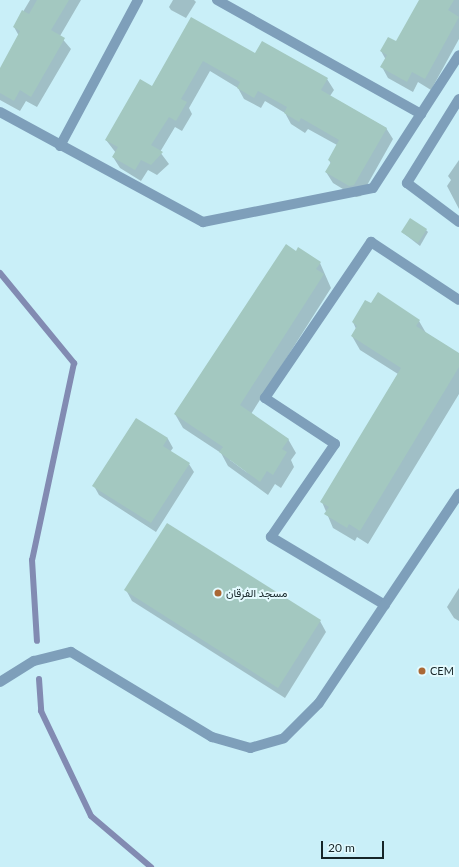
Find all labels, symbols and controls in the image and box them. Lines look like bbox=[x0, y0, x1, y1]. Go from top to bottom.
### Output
place label: مسجد الفرقان bbox=[226, 586, 287, 600]
marker: مسجد الفرقان bbox=[213, 588, 223, 598]
place label: CEM bbox=[430, 664, 454, 678]
marker: CEM bbox=[417, 666, 427, 676]
scale bar bbox=[323, 833, 386, 859]
text: 20 m bbox=[328, 840, 355, 855]

